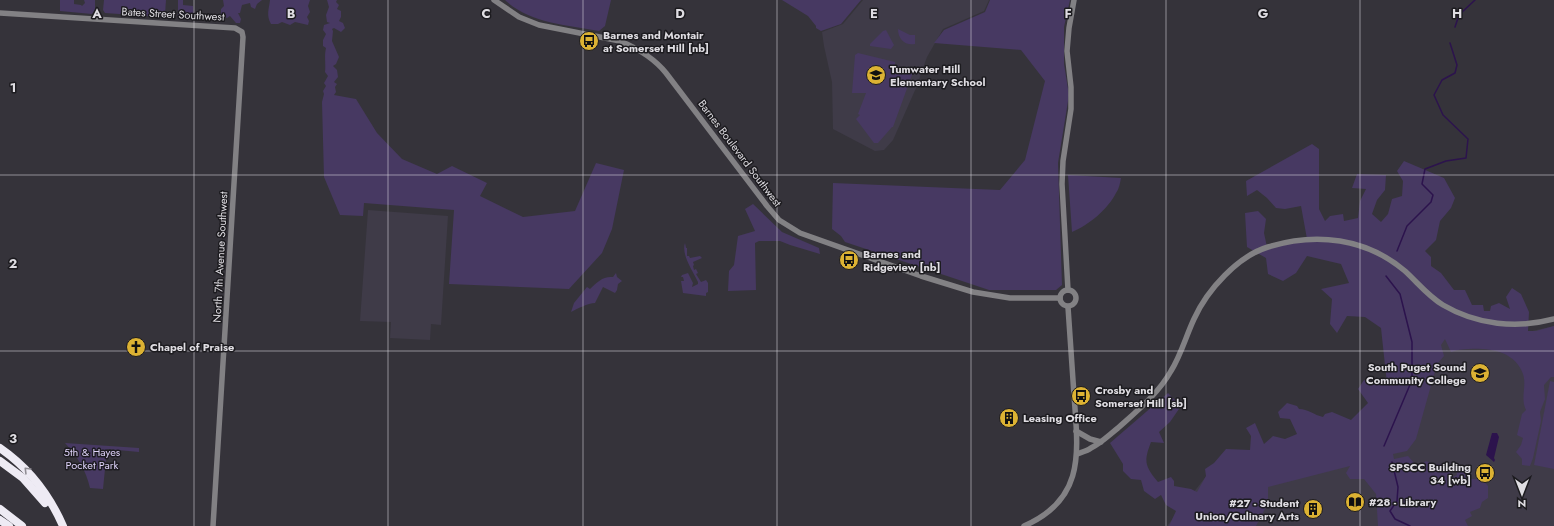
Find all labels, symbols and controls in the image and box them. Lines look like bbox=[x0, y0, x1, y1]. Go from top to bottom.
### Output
street label: Bates Street Southwest bbox=[121, 3, 225, 25]
text: A bbox=[91, 4, 102, 23]
text: B bbox=[287, 4, 296, 23]
text: C bbox=[481, 4, 491, 23]
text: D bbox=[675, 4, 685, 23]
text: E bbox=[870, 4, 878, 23]
text: F bbox=[1064, 4, 1072, 23]
text: G bbox=[1258, 4, 1269, 23]
text: H bbox=[1452, 4, 1462, 23]
place label: Barnes and Montair at Somerset Hill [nb] bbox=[603, 27, 709, 56]
bus stop icon: Barnes and Montair at Somerset Hill [nb] bbox=[578, 30, 600, 52]
place label: Tumwater Hill Elementary School bbox=[890, 61, 985, 90]
school or university icon: Tumwater Hill Elementary School bbox=[865, 64, 887, 86]
text: 1 bbox=[10, 78, 16, 97]
street label: Barnes Boulevard Southwest bbox=[694, 96, 786, 210]
street label: North 7th Avenue Southwest bbox=[209, 191, 231, 323]
place label: Barnes and Ridgeview [nb] bbox=[863, 246, 941, 275]
bus stop icon: Barnes and Ridgeview [nb] bbox=[838, 249, 860, 271]
text: 2 bbox=[9, 254, 17, 273]
church icon: Chapel of Praise bbox=[125, 336, 147, 358]
place label: Chapel of Praise bbox=[150, 339, 234, 355]
place label: South Puget Sound Community College bbox=[1366, 359, 1466, 388]
school or university icon: South Puget Sound Community College bbox=[1469, 362, 1491, 384]
place label: Crosby and Somerset Hill [sb] bbox=[1095, 382, 1187, 411]
bus stop icon: Crosby and Somerset Hill [sb] bbox=[1070, 385, 1092, 407]
building icon: Leasing Office bbox=[998, 407, 1020, 429]
place label: Leasing Office bbox=[1023, 410, 1097, 426]
text: 3 bbox=[9, 429, 17, 448]
park label: 5th & Hayes Pocket Park bbox=[64, 444, 121, 473]
place label: SPSCC Building 34 [wb] bbox=[1389, 459, 1471, 488]
bus stop icon: SPSCC Building 34 [wb] bbox=[1474, 462, 1496, 484]
one-way arrow bbox=[24, 467, 32, 475]
north arrow bbox=[1502, 474, 1542, 514]
library icon: #28 - Library bbox=[1344, 491, 1366, 513]
place label: #28 - Library bbox=[1369, 494, 1436, 510]
place label: #27 - Student Union/Culinary Arts bbox=[1195, 495, 1299, 524]
text: N bbox=[1518, 496, 1526, 512]
building icon: #27 - Student Union/Culinary Arts bbox=[1302, 498, 1324, 520]

